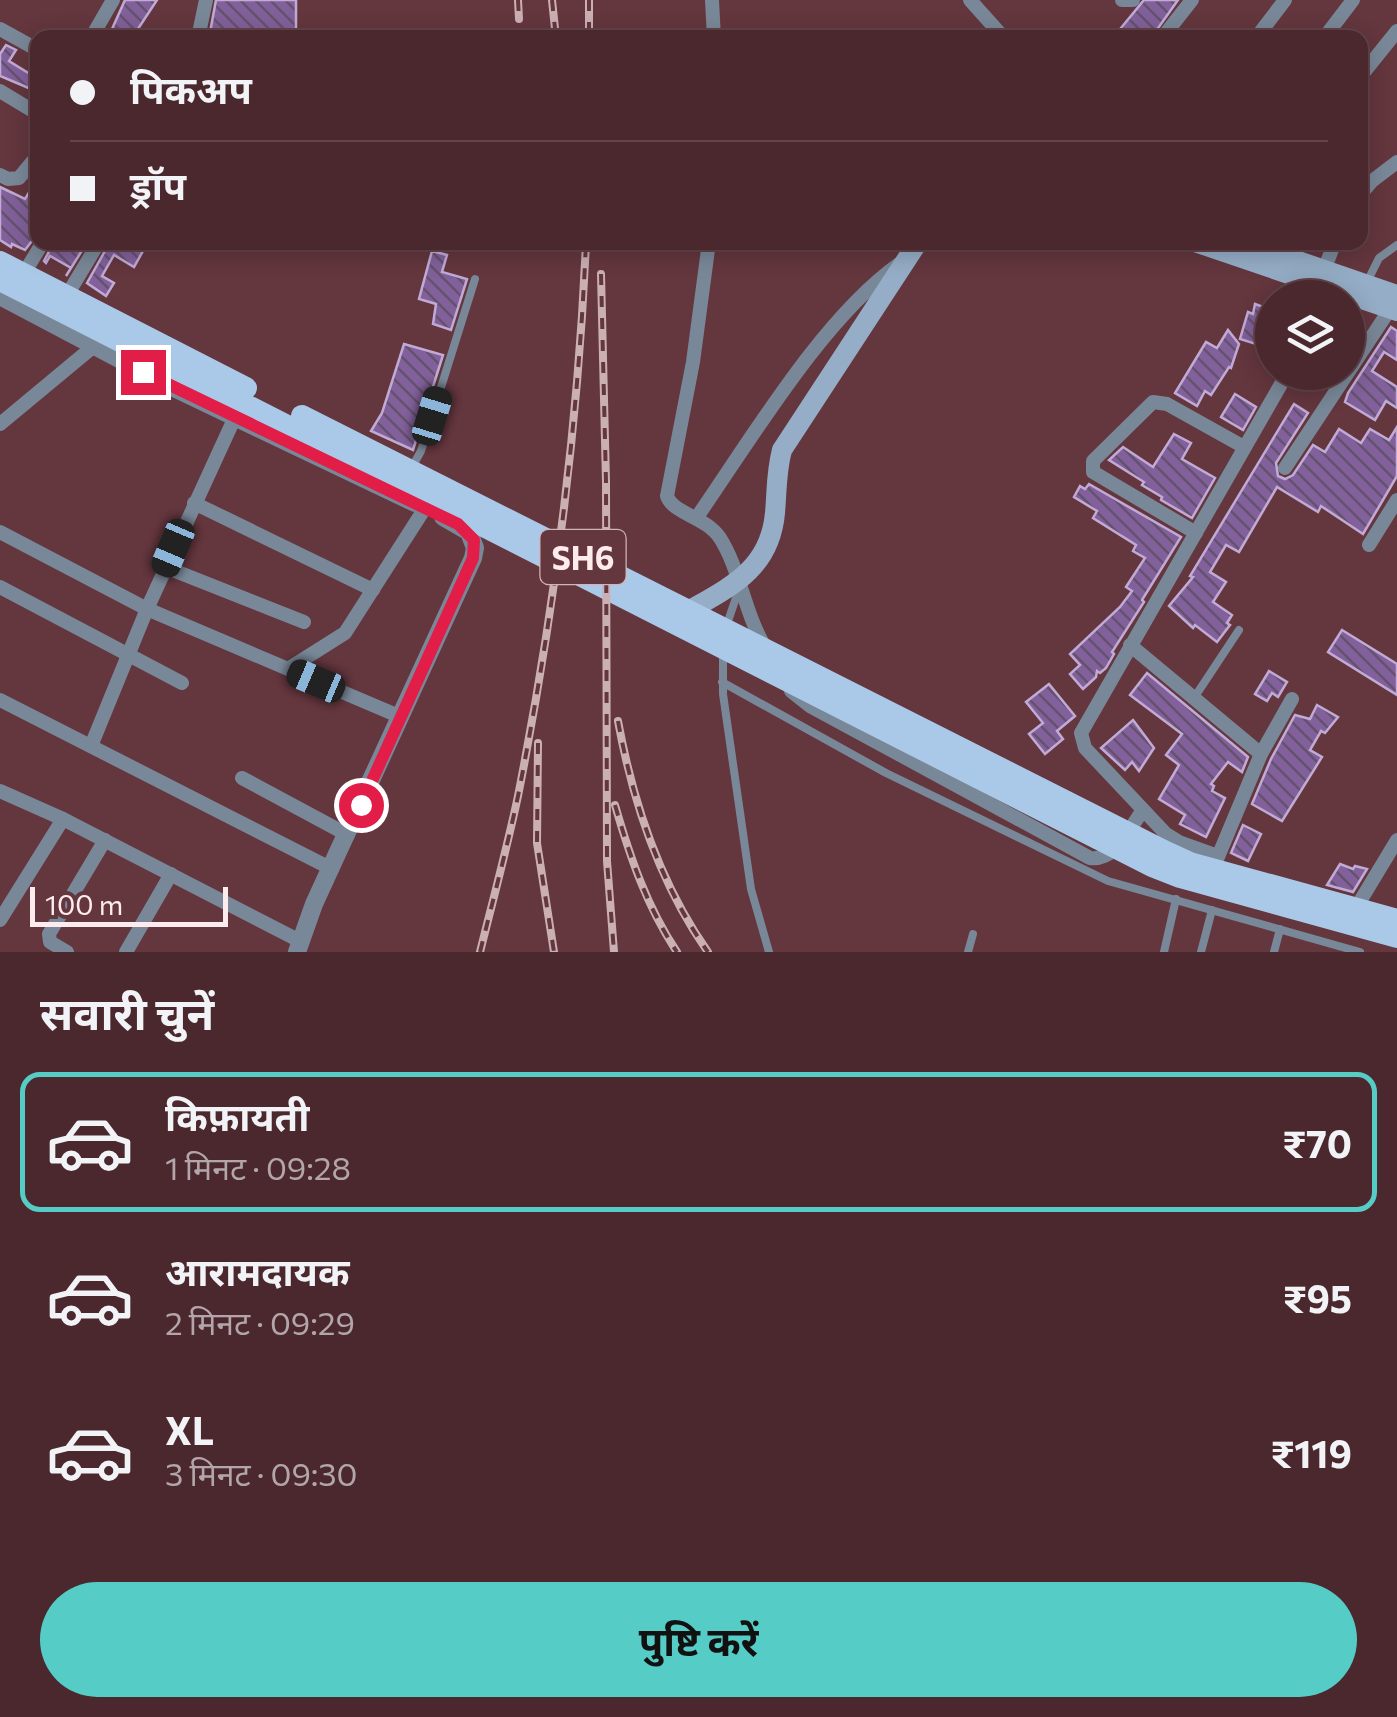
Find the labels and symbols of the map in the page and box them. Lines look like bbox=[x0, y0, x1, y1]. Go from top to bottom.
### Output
route end bbox=[121, 350, 166, 395]
car bbox=[409, 383, 455, 449]
car bbox=[147, 515, 199, 581]
road number: SH6 bbox=[540, 530, 626, 584]
car bbox=[283, 655, 349, 707]
route start bbox=[339, 783, 384, 828]
scale bar bbox=[30, 882, 228, 926]

